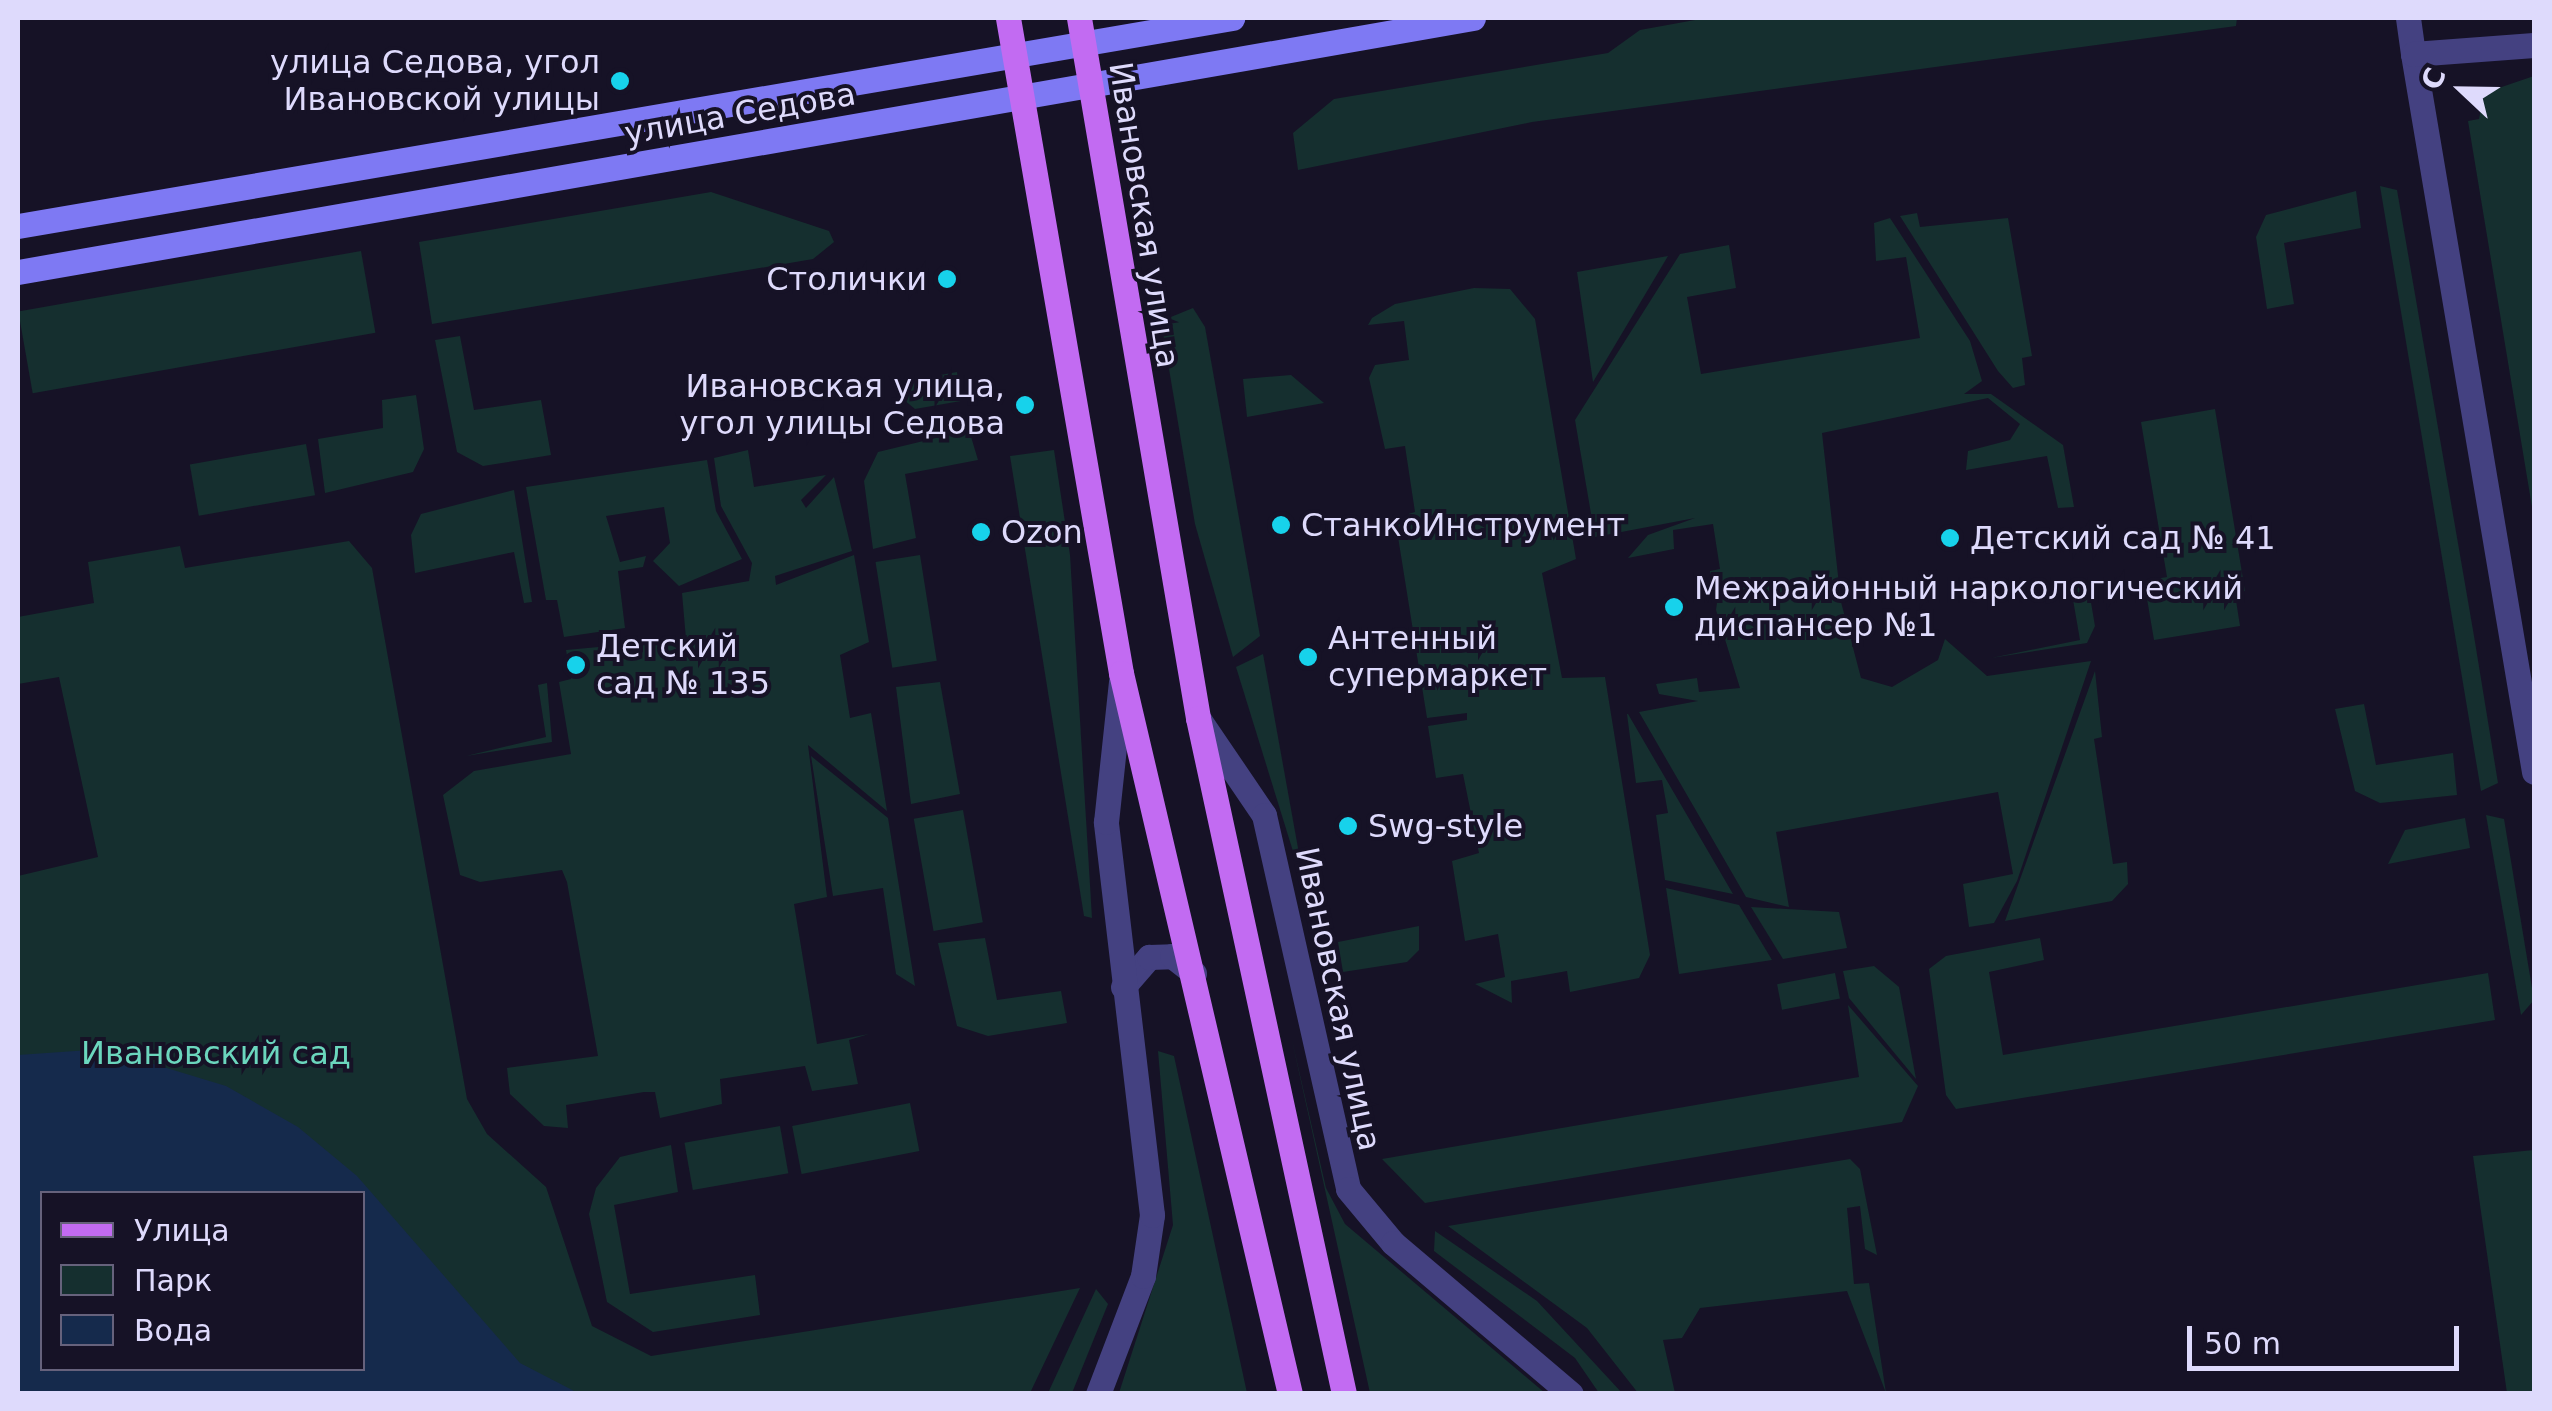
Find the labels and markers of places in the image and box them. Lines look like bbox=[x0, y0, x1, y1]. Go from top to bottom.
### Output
place label: улица Седова, угол Ивановской улицы bbox=[270, 44, 600, 119]
marker: улица Седова, угол Ивановской улицы bbox=[609, 70, 631, 92]
place label: Столички bbox=[766, 260, 927, 298]
marker: Столички bbox=[936, 268, 958, 290]
place label: Ивановская улица, угол улицы Седова bbox=[679, 368, 1005, 443]
marker: Ивановская улица, угол улицы Седова bbox=[1014, 394, 1036, 416]
place label: СтанкоИнструмент bbox=[1301, 506, 1625, 544]
place label: Ozon bbox=[1001, 513, 1083, 551]
marker: СтанкоИнструмент bbox=[1270, 514, 1292, 536]
place label: Детский сад № 41 bbox=[1970, 519, 2276, 557]
marker: Ozon bbox=[970, 521, 992, 543]
marker: Детский сад № 41 bbox=[1939, 527, 1961, 549]
place label: Межрайонный наркологический диспансер №1 bbox=[1694, 570, 2243, 645]
marker: Межрайонный наркологический диспансер №1 bbox=[1663, 596, 1685, 618]
place label: Антенный супермаркет bbox=[1328, 620, 1547, 695]
place label: Детский сад № 135 bbox=[596, 628, 770, 703]
marker: Антенный супермаркет bbox=[1297, 646, 1319, 668]
marker: Детский сад № 135 bbox=[565, 654, 587, 676]
place label: Swg-style bbox=[1368, 807, 1523, 845]
marker: Swg-style bbox=[1337, 815, 1359, 837]

